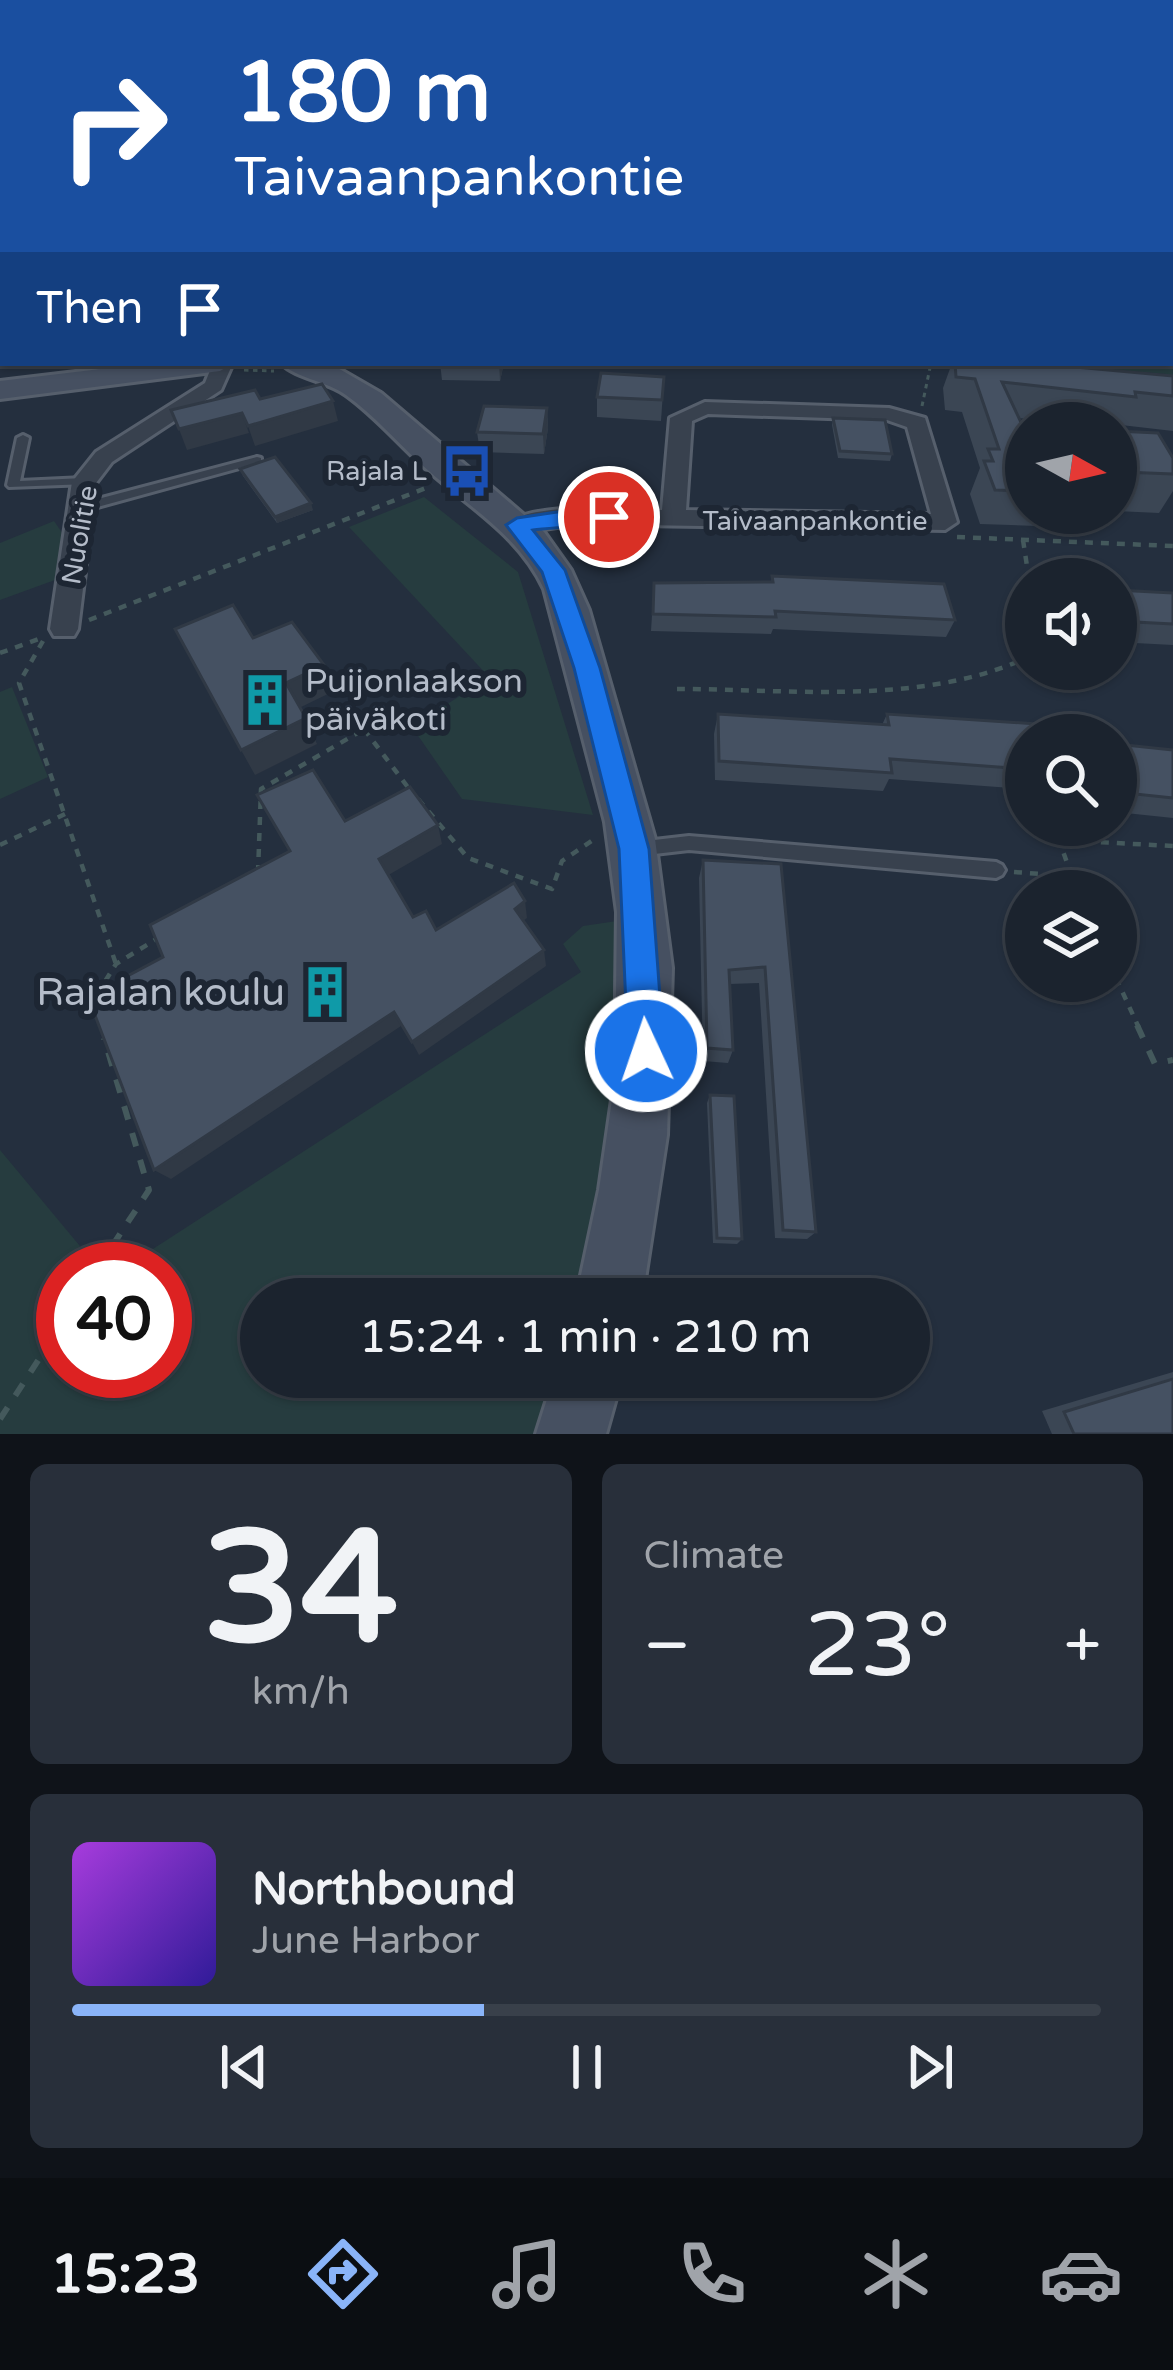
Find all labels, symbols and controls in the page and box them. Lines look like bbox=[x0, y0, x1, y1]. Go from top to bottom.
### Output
text: 180 m bbox=[234, 43, 491, 144]
icon: right bbox=[36, 48, 192, 204]
text: Taivaanpankontie bbox=[234, 145, 684, 210]
icon: arrive bbox=[167, 276, 233, 342]
text: Then bbox=[36, 282, 143, 336]
north arrow bbox=[1005, 402, 1137, 534]
map controls bbox=[1005, 402, 1137, 1002]
bus stop icon: Rajala L bbox=[438, 442, 496, 500]
place label: Rajala L bbox=[326, 455, 427, 488]
pin bbox=[558, 466, 660, 568]
street label: Nuolitie bbox=[55, 483, 105, 587]
icon: arrive bbox=[576, 484, 642, 550]
street label: Taivaanpankontie bbox=[702, 505, 928, 538]
button: sound bbox=[1005, 558, 1137, 690]
place label: Puijonlaakson päiväkoti bbox=[305, 662, 523, 739]
building icon: Puijonlaakson päiväkoti bbox=[236, 671, 294, 729]
button: search bbox=[1005, 714, 1137, 846]
button: layers bbox=[1005, 870, 1137, 1002]
building icon: Rajalan koulu bbox=[296, 963, 354, 1021]
place label: Rajalan koulu bbox=[36, 969, 285, 1016]
position arrow bbox=[583, 988, 709, 1114]
speed limit sign: 40 bbox=[36, 1242, 192, 1398]
text: 15:24 · 1 min · 210 m bbox=[359, 1311, 811, 1365]
text: 34 bbox=[203, 1496, 399, 1684]
text: Climate bbox=[644, 1532, 784, 1579]
text: 23° bbox=[804, 1592, 951, 1701]
text: − bbox=[644, 1606, 691, 1686]
text: + bbox=[1064, 1606, 1101, 1686]
text: km/h bbox=[252, 1668, 350, 1715]
text: Northbound bbox=[252, 1863, 516, 1917]
text: June Harbor bbox=[252, 1917, 479, 1964]
icon: previous bbox=[211, 2034, 277, 2100]
icon: pause bbox=[554, 2034, 620, 2100]
icon: next bbox=[897, 2034, 963, 2100]
icon: directions bbox=[301, 2232, 385, 2316]
icon: music bbox=[485, 2232, 569, 2316]
icon: phone bbox=[670, 2232, 754, 2316]
icon: climate bbox=[854, 2232, 938, 2316]
icon: car bbox=[1039, 2232, 1123, 2316]
text: 15:23 bbox=[50, 2242, 200, 2307]

